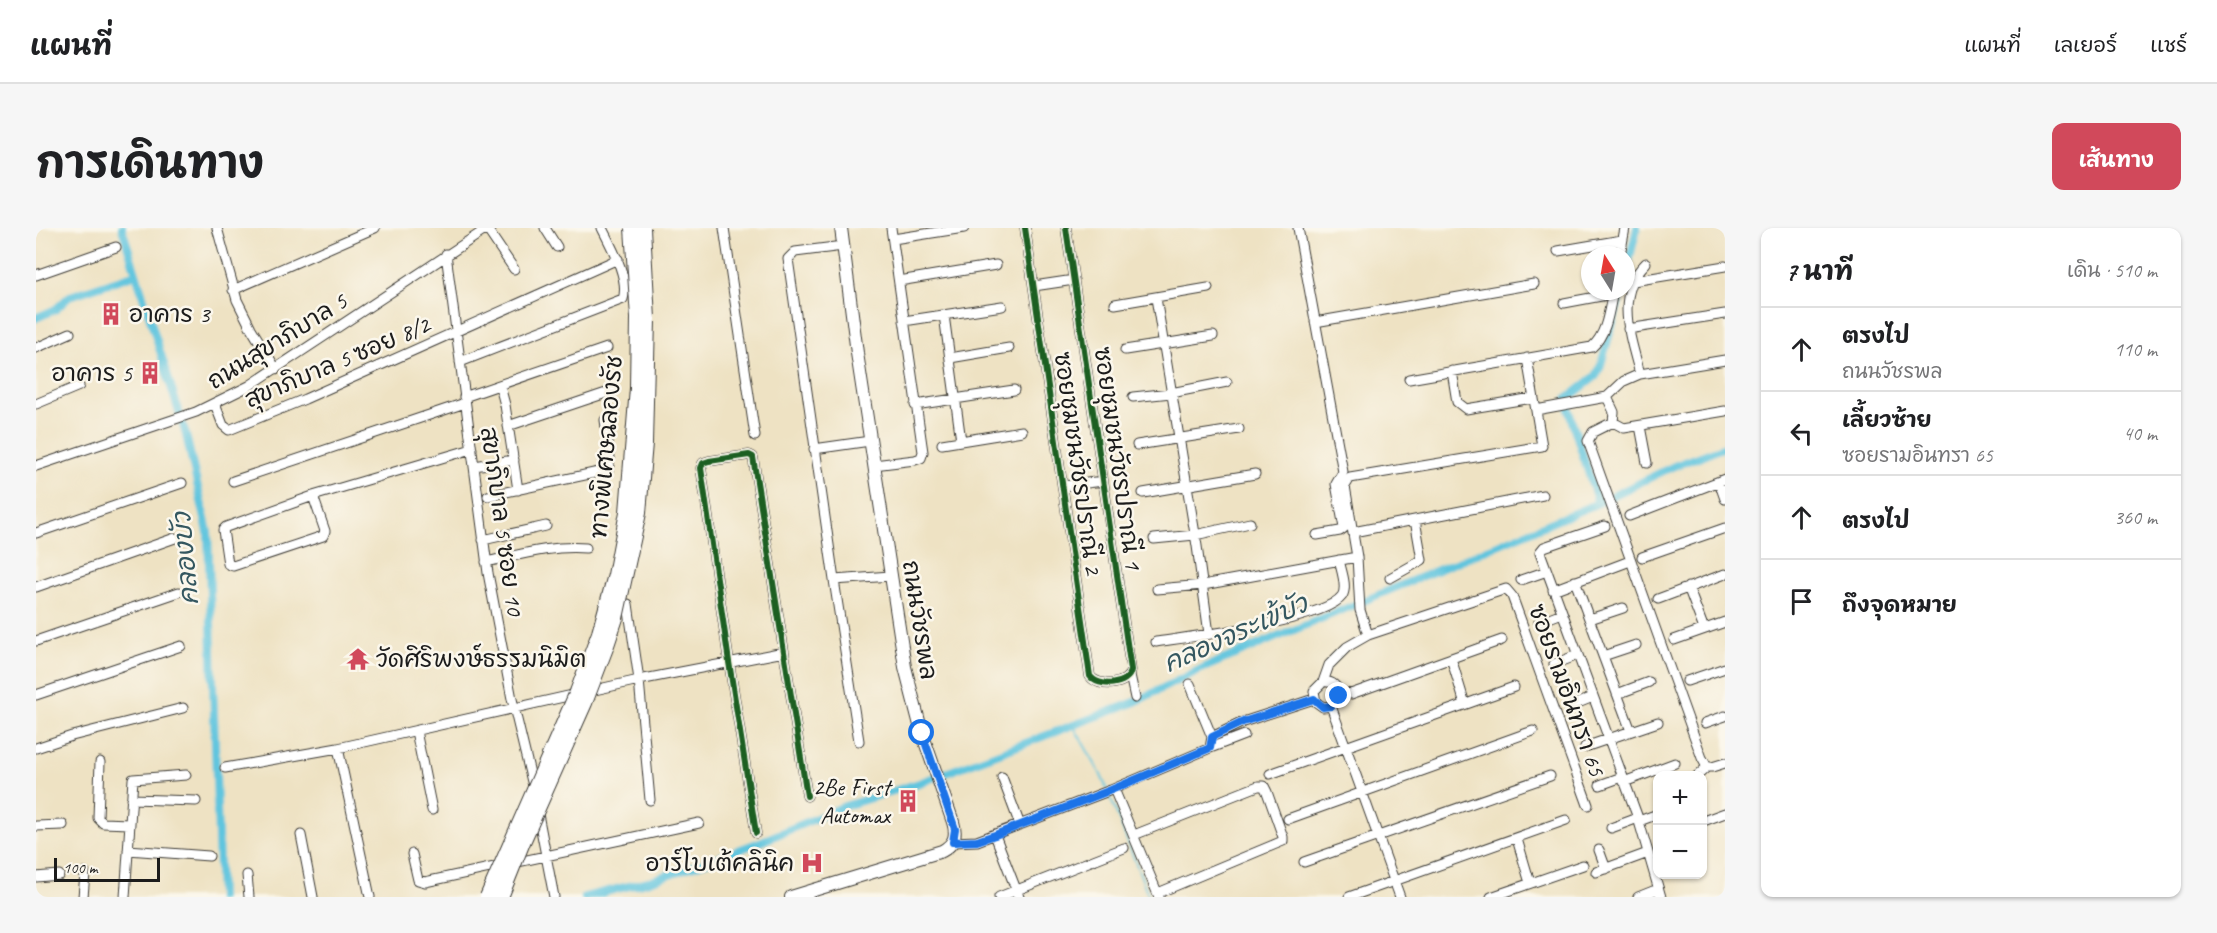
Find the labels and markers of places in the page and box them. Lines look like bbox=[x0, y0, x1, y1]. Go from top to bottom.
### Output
place label: อาคาร 3 bbox=[129, 299, 212, 329]
building icon: อาคาร 3 bbox=[98, 301, 124, 327]
place label: อาคาร 5 bbox=[51, 358, 133, 388]
building icon: อาคาร 5 bbox=[137, 360, 163, 386]
place label: วัดศิริพงษ์ธรรมนิมิต bbox=[376, 643, 586, 674]
temple icon: วัดศิริพงษ์ธรรมนิมิต bbox=[345, 646, 371, 672]
place label: 2Be First Automax bbox=[813, 772, 893, 830]
building icon: 2Be First Automax bbox=[895, 788, 921, 814]
place label: อาร์โบเต้คลินิค bbox=[645, 847, 794, 878]
hospital icon: อาร์โบเต้คลินิค bbox=[799, 850, 825, 876]

